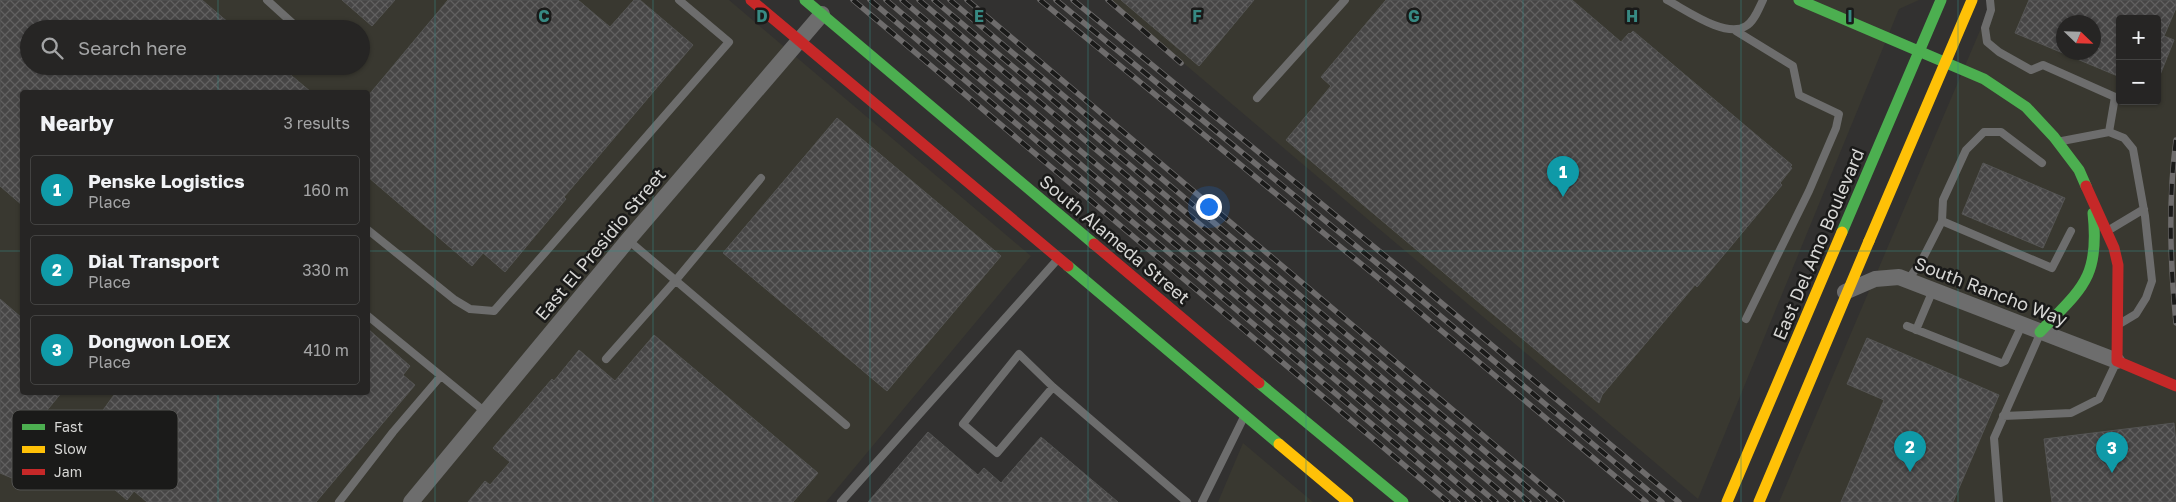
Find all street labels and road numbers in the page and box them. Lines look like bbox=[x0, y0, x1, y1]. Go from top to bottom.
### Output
street label: East Del Amo Boulevard bbox=[1768, 145, 1868, 343]
street label: East El Presidio Street bbox=[530, 164, 670, 324]
street label: South Alameda Street bbox=[1036, 170, 1194, 308]
street label: South Rancho Way bbox=[1911, 252, 2071, 330]

